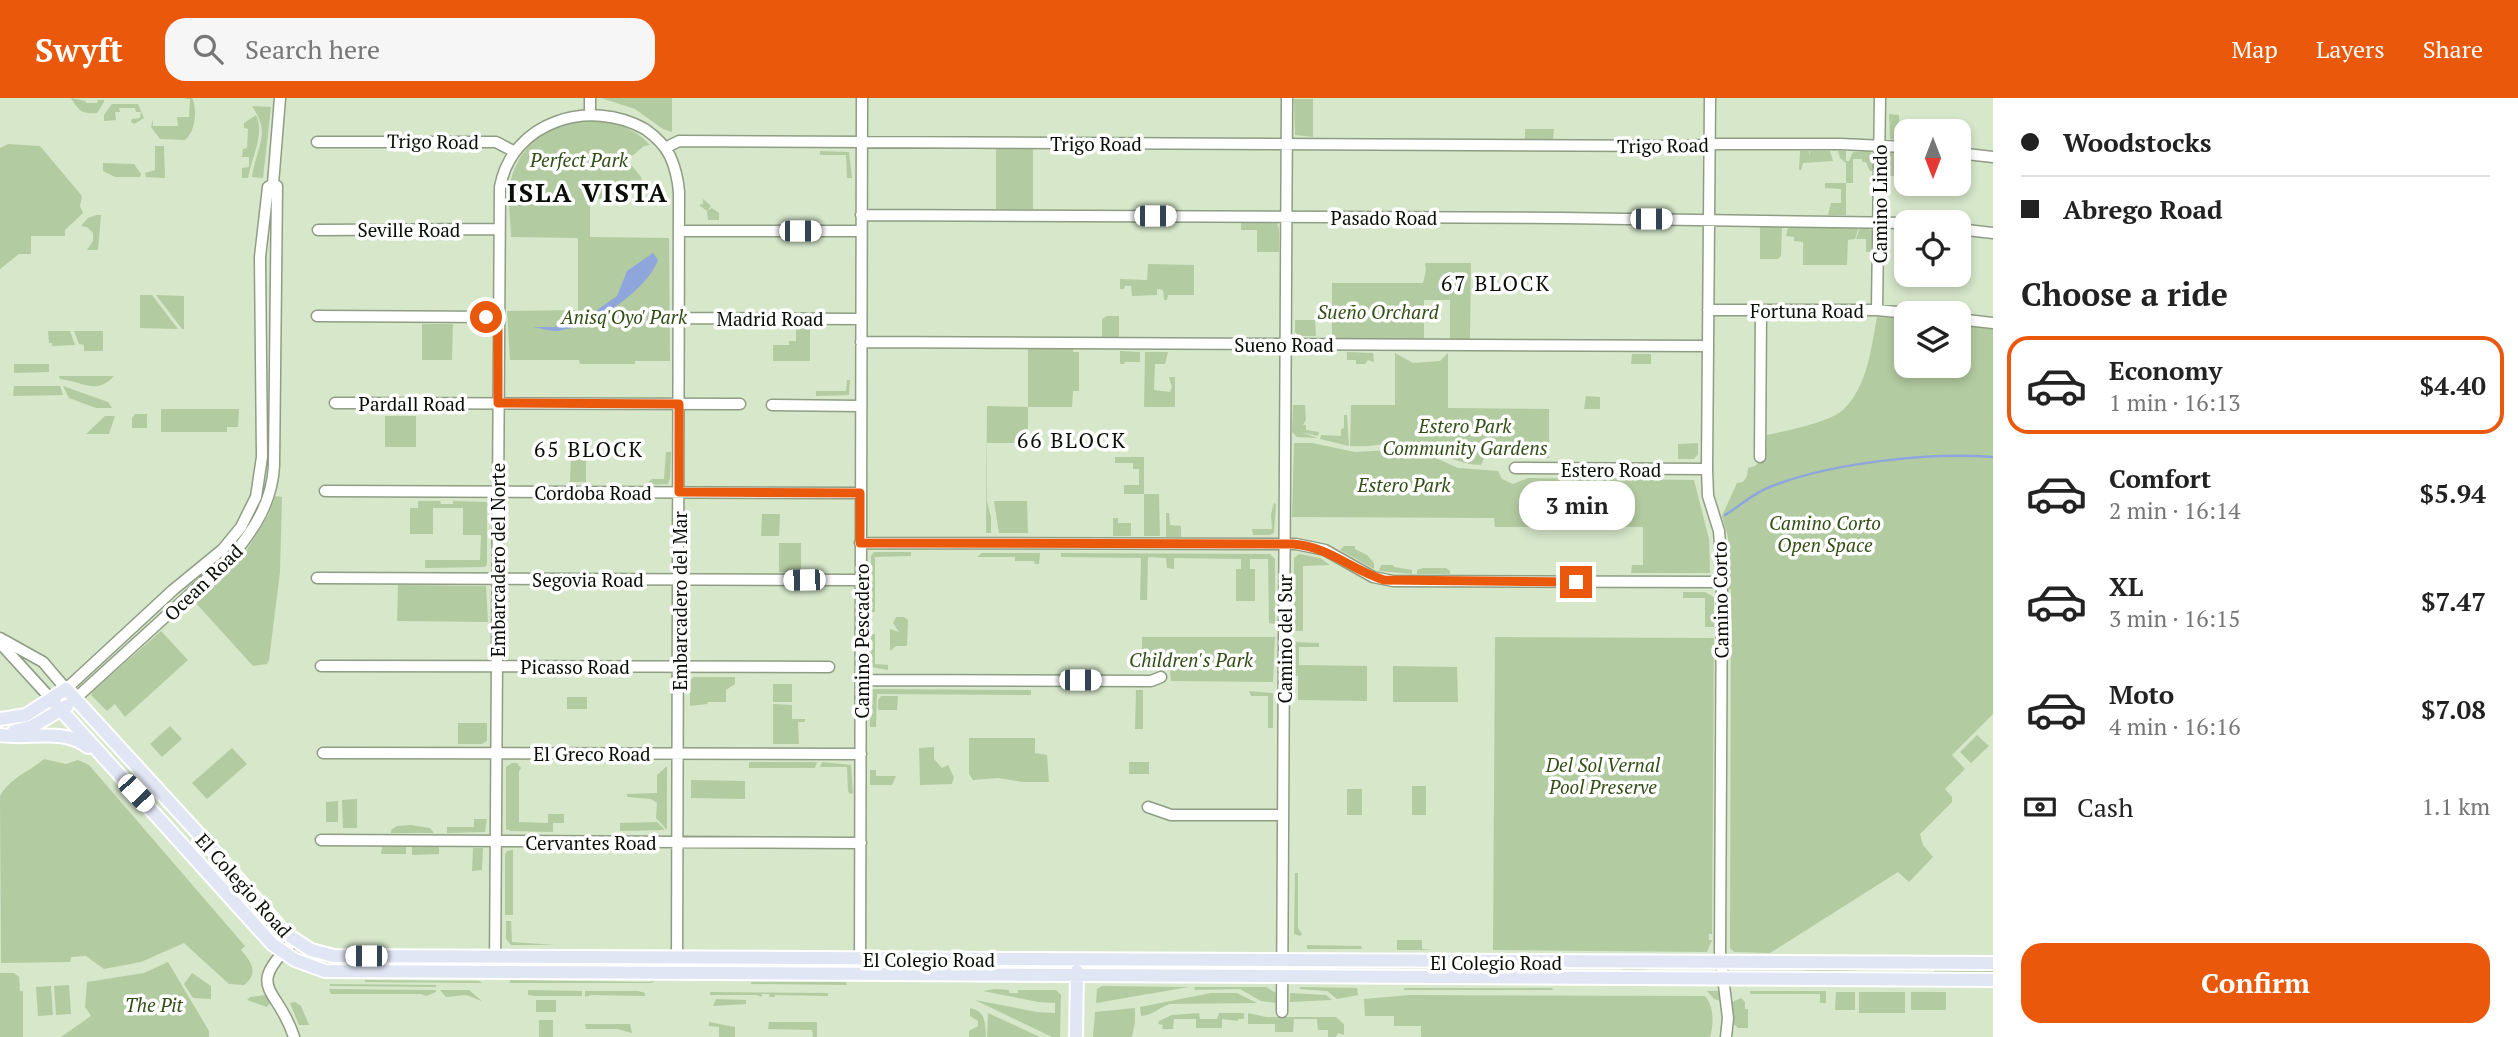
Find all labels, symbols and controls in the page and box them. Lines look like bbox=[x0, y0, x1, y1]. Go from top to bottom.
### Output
search box bbox=[165, 18, 655, 81]
text: Swyft bbox=[35, 28, 123, 71]
icon: search bbox=[189, 30, 227, 68]
text: Search here bbox=[245, 32, 380, 66]
text: Map bbox=[2231, 33, 2278, 65]
text: Layers bbox=[2316, 33, 2385, 65]
text: Share bbox=[2423, 33, 2483, 65]
north arrow bbox=[1894, 119, 1970, 196]
map controls bbox=[1894, 119, 1971, 378]
text: Woodstocks bbox=[2063, 125, 2211, 159]
street label: Trigo Road bbox=[387, 128, 480, 154]
street label: Trigo Road bbox=[1050, 131, 1142, 156]
street label: Trigo Road bbox=[1617, 132, 1710, 158]
street label: Camino Lindo bbox=[1867, 145, 1892, 263]
park label: Perfect Park bbox=[529, 147, 629, 172]
district label: ISLA VISTA bbox=[507, 175, 669, 209]
text: Abrego Road bbox=[2063, 192, 2223, 226]
street label: Pasado Road bbox=[1331, 205, 1438, 230]
car bbox=[1135, 206, 1177, 227]
car bbox=[1631, 209, 1673, 230]
button: locate bbox=[1894, 210, 1971, 287]
street label: Seville Road bbox=[358, 217, 461, 242]
car bbox=[780, 221, 822, 242]
district label: 67 BLOCK bbox=[1441, 269, 1551, 297]
text: Choose a ride bbox=[2021, 273, 2228, 315]
street label: Fortuna Road bbox=[1750, 298, 1864, 323]
park label: Sueño Orchard bbox=[1317, 299, 1439, 324]
route start bbox=[470, 301, 502, 333]
button: layers bbox=[1894, 301, 1971, 378]
park label: Anisq'Oyo' Park bbox=[560, 304, 688, 329]
street label: Madrid Road bbox=[716, 306, 824, 331]
street label: Sueno Road bbox=[1234, 332, 1334, 357]
text: Economy bbox=[2109, 353, 2222, 387]
icon: car bbox=[2025, 354, 2088, 417]
text: $4.40 bbox=[2420, 368, 2486, 402]
text: 1 min · 16:13 bbox=[2109, 387, 2241, 418]
street label: Pardall Road bbox=[359, 391, 466, 416]
park label: Estero Park Community Gardens bbox=[1382, 413, 1548, 460]
district label: 66 BLOCK bbox=[1017, 426, 1127, 454]
district label: 65 BLOCK bbox=[534, 435, 644, 463]
street label: Estero Road bbox=[1561, 457, 1662, 482]
text: Comfort bbox=[2109, 461, 2211, 495]
icon: car bbox=[2025, 462, 2088, 525]
street label: Embarcadero del Norte bbox=[485, 463, 510, 657]
park label: Estero Park bbox=[1357, 472, 1451, 497]
text: $5.94 bbox=[2420, 476, 2486, 510]
street label: Cordoba Road bbox=[534, 480, 652, 505]
callout: 3 min bbox=[1518, 480, 1634, 530]
text: 3 min bbox=[1546, 490, 1608, 521]
text: 2 min · 16:14 bbox=[2109, 495, 2241, 526]
park label: Camino Corto Open Space bbox=[1769, 510, 1881, 557]
street label: Embarcadero del Mar bbox=[667, 511, 692, 691]
street label: Ocean Road bbox=[158, 538, 248, 626]
street label: Camino Corto bbox=[1706, 541, 1734, 659]
street label: Camino Pescadero bbox=[849, 563, 874, 719]
route end bbox=[1560, 566, 1592, 598]
street label: Segovia Road bbox=[532, 567, 644, 592]
car bbox=[783, 569, 826, 591]
text: XL bbox=[2109, 569, 2143, 603]
icon: car bbox=[2025, 570, 2088, 633]
street label: Camino del Sur bbox=[1272, 574, 1297, 704]
text: $7.47 bbox=[2421, 584, 2486, 618]
text: 3 min · 16:15 bbox=[2109, 603, 2241, 634]
park label: Children's Park bbox=[1129, 647, 1254, 672]
street label: Picasso Road bbox=[520, 654, 630, 679]
car bbox=[1060, 670, 1102, 691]
text: Moto bbox=[2109, 677, 2174, 711]
icon: car bbox=[2025, 678, 2088, 741]
text: $7.08 bbox=[2421, 692, 2486, 726]
text: 4 min · 16:16 bbox=[2109, 711, 2241, 742]
street label: El Greco Road bbox=[533, 741, 651, 766]
park label: Del Sol Vernal Pool Preserve bbox=[1545, 752, 1661, 799]
car bbox=[114, 770, 159, 816]
icon: cash bbox=[2021, 788, 2059, 826]
text: Cash bbox=[2077, 790, 2133, 824]
text: 1.1 km bbox=[2422, 791, 2490, 822]
street label: El Colegio Road bbox=[190, 828, 298, 943]
street label: Cervantes Road bbox=[525, 830, 657, 855]
button: Confirm bbox=[2021, 943, 2490, 1023]
car bbox=[346, 946, 388, 967]
street label: El Colegio Road bbox=[863, 947, 996, 972]
street label: El Colegio Road bbox=[1430, 950, 1563, 975]
park label: The Pit bbox=[125, 992, 184, 1017]

